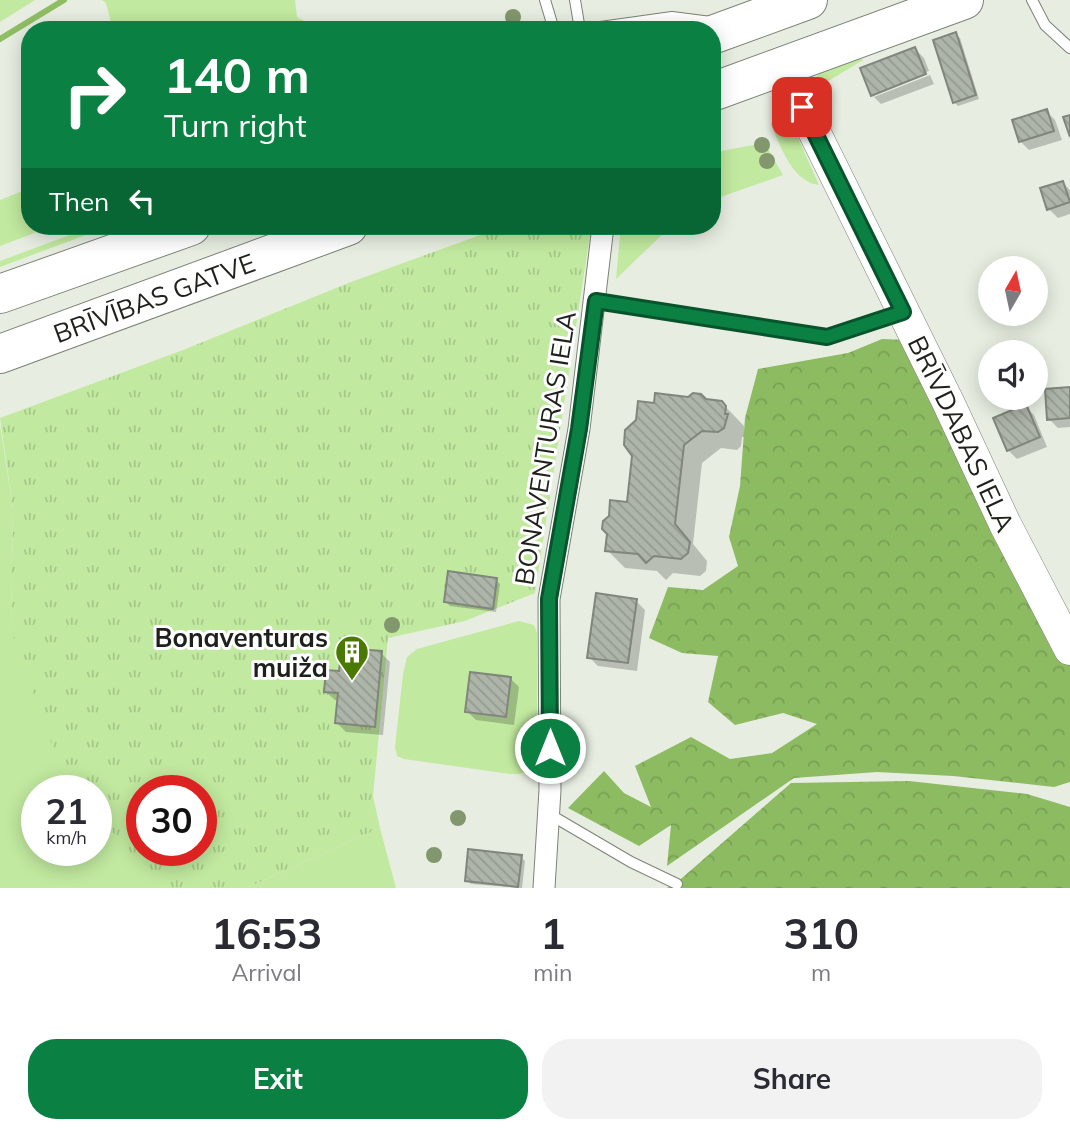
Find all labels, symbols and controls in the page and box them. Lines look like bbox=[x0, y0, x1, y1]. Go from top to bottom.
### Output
text: 140 m bbox=[164, 44, 310, 105]
icon: right bbox=[49, 49, 140, 140]
pin bbox=[772, 77, 832, 137]
icon: arrive bbox=[783, 88, 821, 126]
text: Turn right bbox=[164, 105, 307, 145]
icon: left bbox=[123, 182, 161, 220]
text: Then bbox=[49, 185, 109, 218]
street label: BRĪVĪBAS GATVE bbox=[49, 245, 259, 350]
north arrow bbox=[978, 256, 1048, 326]
map controls bbox=[978, 256, 1048, 410]
street label: BONAVENTURAS IELA bbox=[507, 309, 583, 587]
street label: BRĪVDABAS IELA bbox=[901, 330, 1023, 537]
button: sound bbox=[978, 340, 1048, 410]
place label: Bonaventuras muiža bbox=[155, 621, 328, 684]
building icon: Bonaventuras muiža bbox=[333, 633, 371, 682]
position arrow bbox=[513, 711, 587, 785]
speed limit sign: 30 bbox=[126, 775, 217, 866]
text: 21 bbox=[45, 789, 88, 833]
text: km/h bbox=[46, 826, 87, 849]
text: 16:53 bbox=[211, 907, 322, 960]
text: 1 bbox=[540, 907, 565, 960]
text: 310 bbox=[783, 907, 859, 960]
text: Arrival bbox=[231, 958, 302, 987]
text: min bbox=[533, 958, 572, 987]
text: m bbox=[811, 958, 831, 987]
button: Exit bbox=[28, 1039, 528, 1119]
button: Share bbox=[542, 1039, 1042, 1119]

